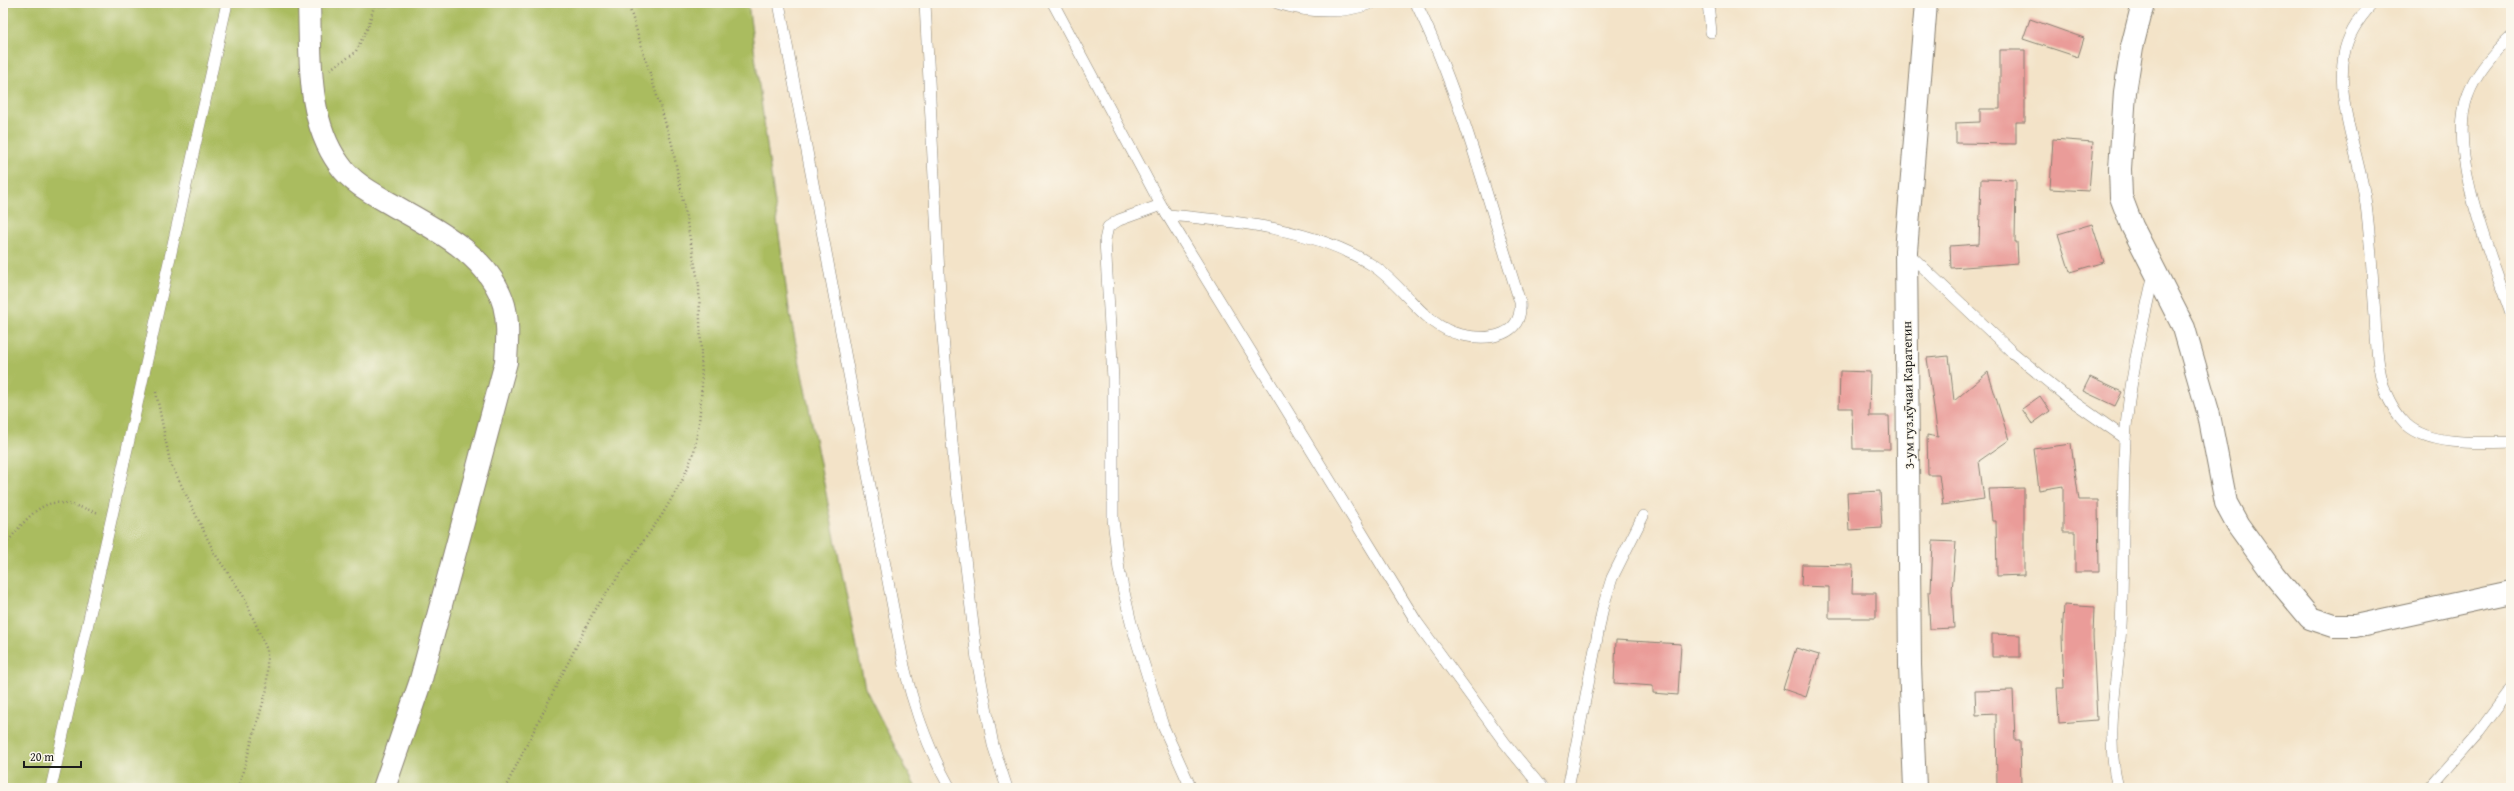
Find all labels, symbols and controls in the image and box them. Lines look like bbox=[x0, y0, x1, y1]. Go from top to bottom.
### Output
street label: 3-ум гуз.кӯчаи Каратегин bbox=[1897, 320, 1919, 469]
scale bar bbox=[24, 743, 81, 769]
text: 20 m bbox=[30, 748, 54, 765]

